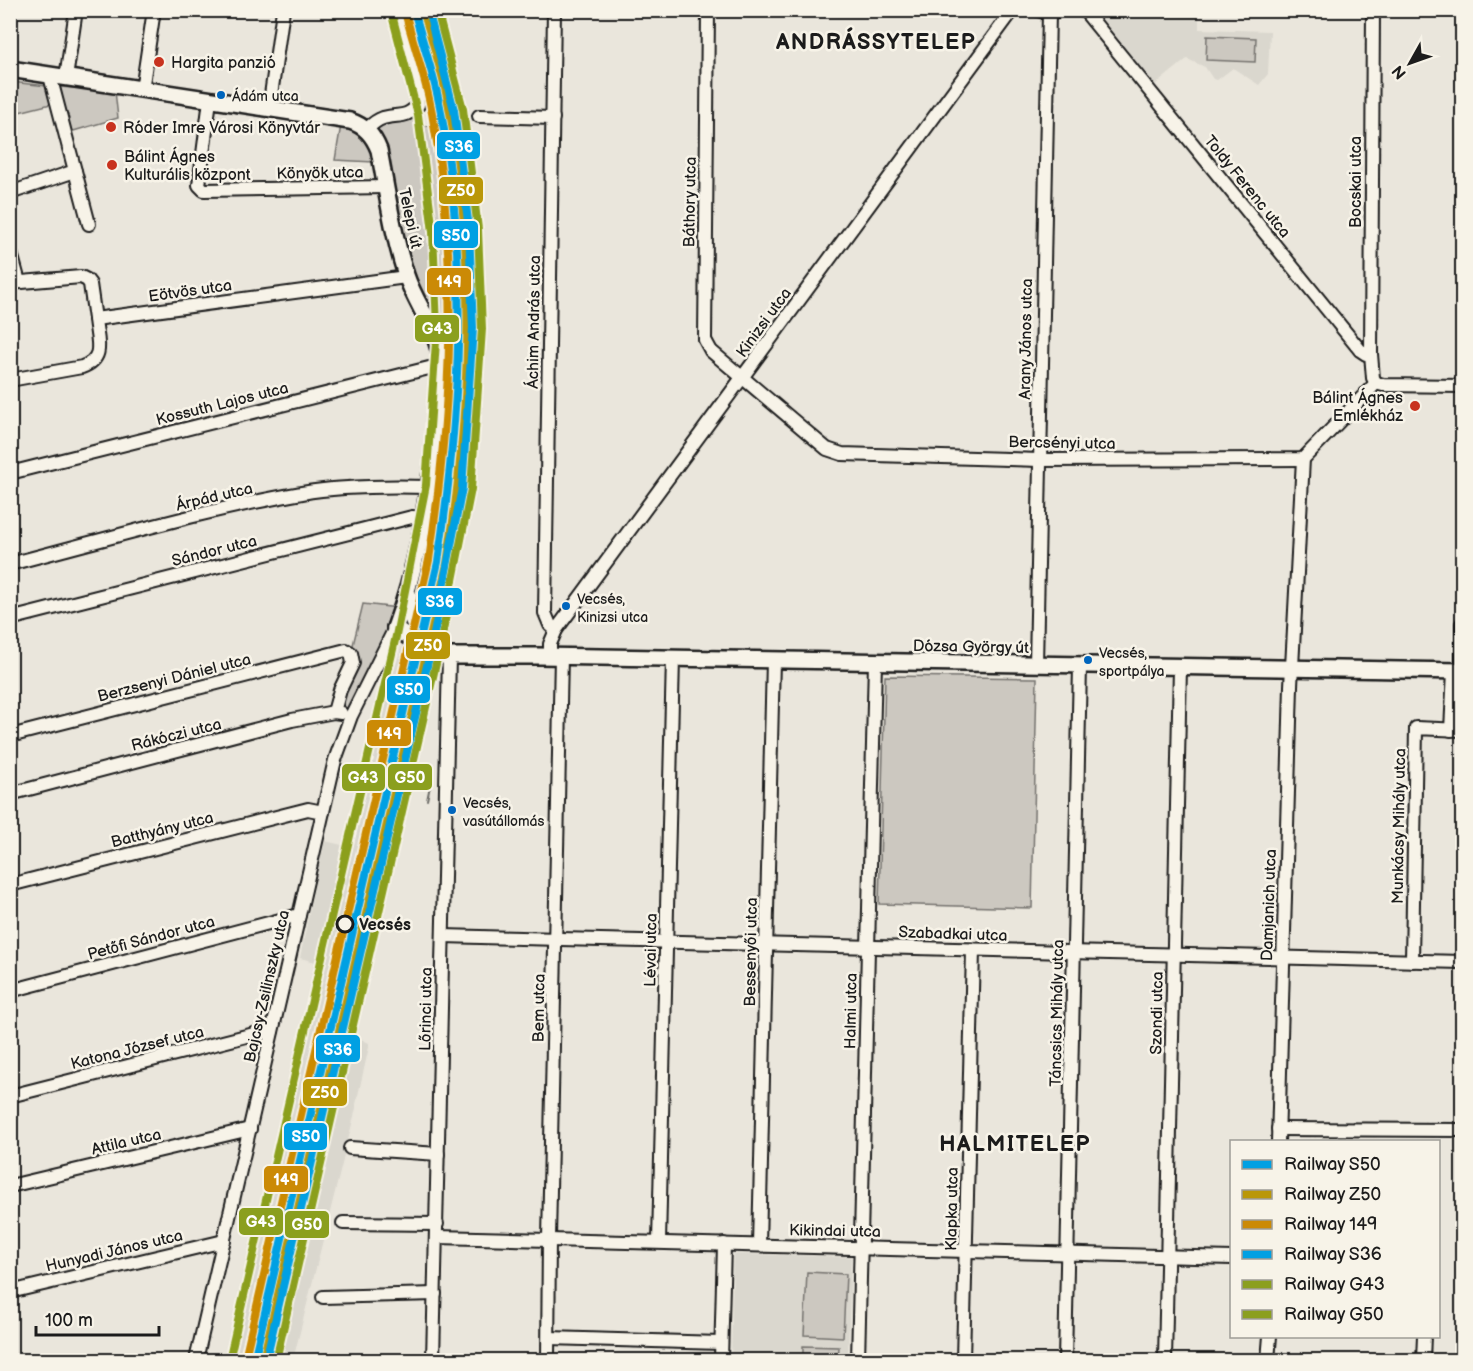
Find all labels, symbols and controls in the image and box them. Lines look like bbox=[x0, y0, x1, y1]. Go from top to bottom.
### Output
district label: ANDRÁSSYTELEP bbox=[775, 27, 976, 56]
north arrow bbox=[1380, 33, 1440, 93]
place label: Hargita panzió bbox=[171, 54, 276, 73]
marker: Hargita panzió bbox=[152, 55, 166, 69]
text: N bbox=[1389, 61, 1411, 82]
place label: Ádám utca bbox=[232, 87, 299, 105]
marker: Ádám utca bbox=[215, 89, 227, 101]
place label: Róder Imre Városi Könyvtár bbox=[123, 119, 320, 138]
marker: Róder Imre Városi Könyvtár bbox=[104, 120, 118, 134]
line badge: S36 bbox=[436, 131, 481, 160]
street label: Toldy Ferenc utca bbox=[1200, 132, 1294, 242]
street label: Bocskai utca bbox=[1347, 136, 1366, 228]
text: S36 bbox=[445, 138, 474, 157]
place label: Bálint Ágnes Kulturális központ bbox=[124, 146, 251, 185]
street label: Báthory utca bbox=[680, 156, 701, 248]
marker: Bálint Ágnes Kulturális központ bbox=[105, 158, 119, 172]
street label: Könyök utca bbox=[276, 163, 364, 184]
line badge: Z50 bbox=[438, 176, 484, 205]
text: Z50 bbox=[446, 182, 476, 201]
street label: Telepi út bbox=[394, 186, 425, 250]
line badge: S50 bbox=[433, 220, 479, 249]
text: S50 bbox=[442, 227, 470, 246]
street label: Áchim András utca bbox=[522, 255, 545, 389]
line badge: 149 bbox=[426, 267, 472, 296]
text: 149 bbox=[436, 273, 462, 292]
street label: Eötvös utca bbox=[147, 276, 233, 307]
street label: Arany János utca bbox=[1016, 278, 1037, 400]
street label: Kinizsi utca bbox=[733, 284, 796, 361]
line badge: G43 bbox=[414, 314, 460, 343]
text: G43 bbox=[422, 320, 452, 339]
street label: Kossuth Lajos utca bbox=[154, 379, 291, 430]
place label: Bálint Ágnes Emlékház bbox=[1312, 387, 1403, 426]
marker: Bálint Ágnes Emlékház bbox=[1408, 399, 1422, 413]
street label: Bercsényi utca bbox=[1008, 433, 1116, 454]
street label: Árpád utca bbox=[174, 477, 255, 516]
street label: Sándor utca bbox=[170, 532, 259, 571]
line badge: S36 bbox=[417, 587, 463, 616]
place label: Vecsés, Kinizsi utca bbox=[577, 591, 648, 626]
text: S36 bbox=[426, 593, 455, 612]
marker: Vecsés, Kinizsi utca bbox=[560, 600, 572, 612]
line badge: Z50 bbox=[405, 631, 451, 660]
text: Z50 bbox=[413, 637, 443, 656]
street label: Dózsa György út bbox=[913, 637, 1029, 658]
place label: Vecsés, sportpálya bbox=[1099, 645, 1165, 680]
street label: Berzsenyi Dániel utca bbox=[96, 650, 253, 707]
marker: Vecsés, sportpálya bbox=[1082, 654, 1094, 666]
line badge: S50 bbox=[386, 675, 431, 704]
text: S50 bbox=[395, 681, 423, 700]
street label: Rákóczi utca bbox=[129, 715, 223, 756]
line badge: 149 bbox=[366, 719, 412, 747]
text: 149 bbox=[376, 725, 402, 744]
street label: Munkácsy Mihály utca bbox=[1389, 748, 1410, 904]
line badge: G43 bbox=[341, 763, 386, 792]
line badge: G50 bbox=[387, 763, 433, 791]
text: G43 bbox=[348, 769, 378, 788]
text: G50 bbox=[395, 769, 426, 788]
place label: Vecsés, vasútállomás bbox=[462, 795, 545, 830]
marker: Vecsés, vasútállomás bbox=[446, 804, 458, 816]
street label: Batthyány utca bbox=[109, 809, 216, 852]
street label: Damjanich utca bbox=[1258, 849, 1281, 961]
street label: Bessenyői utca bbox=[741, 897, 762, 1007]
street label: Bajcsy-Zsilinszky utca bbox=[241, 908, 294, 1064]
street label: Petőfi Sándor utca bbox=[86, 912, 217, 965]
street label: Lévai utca bbox=[641, 913, 662, 987]
marker: Vecsés bbox=[336, 915, 354, 933]
place label: Vecsés bbox=[359, 916, 411, 935]
street label: Szabadkai utca bbox=[898, 923, 1008, 946]
street label: Táncsics Mihály utca bbox=[1047, 939, 1068, 1087]
street label: Lőrinci utca bbox=[416, 967, 437, 1051]
street label: Szondi utca bbox=[1147, 971, 1168, 1055]
street label: Bem utca bbox=[529, 973, 550, 1043]
street label: Halmi utca bbox=[841, 973, 862, 1049]
street label: Katona József utca bbox=[69, 1023, 206, 1074]
line badge: S36 bbox=[315, 1034, 361, 1063]
text: S36 bbox=[324, 1041, 353, 1060]
line badge: Z50 bbox=[302, 1078, 348, 1107]
text: Z50 bbox=[310, 1084, 340, 1103]
line badge: S50 bbox=[283, 1122, 328, 1151]
street label: Attila utca bbox=[90, 1125, 163, 1160]
text: S50 bbox=[292, 1128, 320, 1147]
district label: HALMITELEP bbox=[939, 1131, 1091, 1158]
legend bbox=[1230, 1140, 1440, 1338]
text: Railway S50 bbox=[1284, 1154, 1381, 1175]
line badge: 149 bbox=[263, 1165, 309, 1193]
street label: Klapka utca bbox=[942, 1167, 963, 1251]
text: 149 bbox=[273, 1171, 299, 1190]
text: Railway Z50 bbox=[1284, 1184, 1381, 1205]
line badge: G43 bbox=[238, 1207, 284, 1236]
line badge: G50 bbox=[284, 1210, 330, 1239]
text: G43 bbox=[246, 1213, 276, 1232]
text: Railway 149 bbox=[1284, 1214, 1378, 1235]
text: G50 bbox=[292, 1216, 323, 1235]
street label: Kikindai utca bbox=[789, 1221, 881, 1242]
street label: Hunyadi János utca bbox=[44, 1226, 185, 1276]
text: Railway S36 bbox=[1284, 1244, 1382, 1265]
text: Railway G43 bbox=[1284, 1274, 1385, 1295]
scale bar bbox=[36, 1299, 159, 1337]
text: Railway G50 bbox=[1284, 1304, 1384, 1325]
text: 100 m bbox=[45, 1310, 93, 1331]

